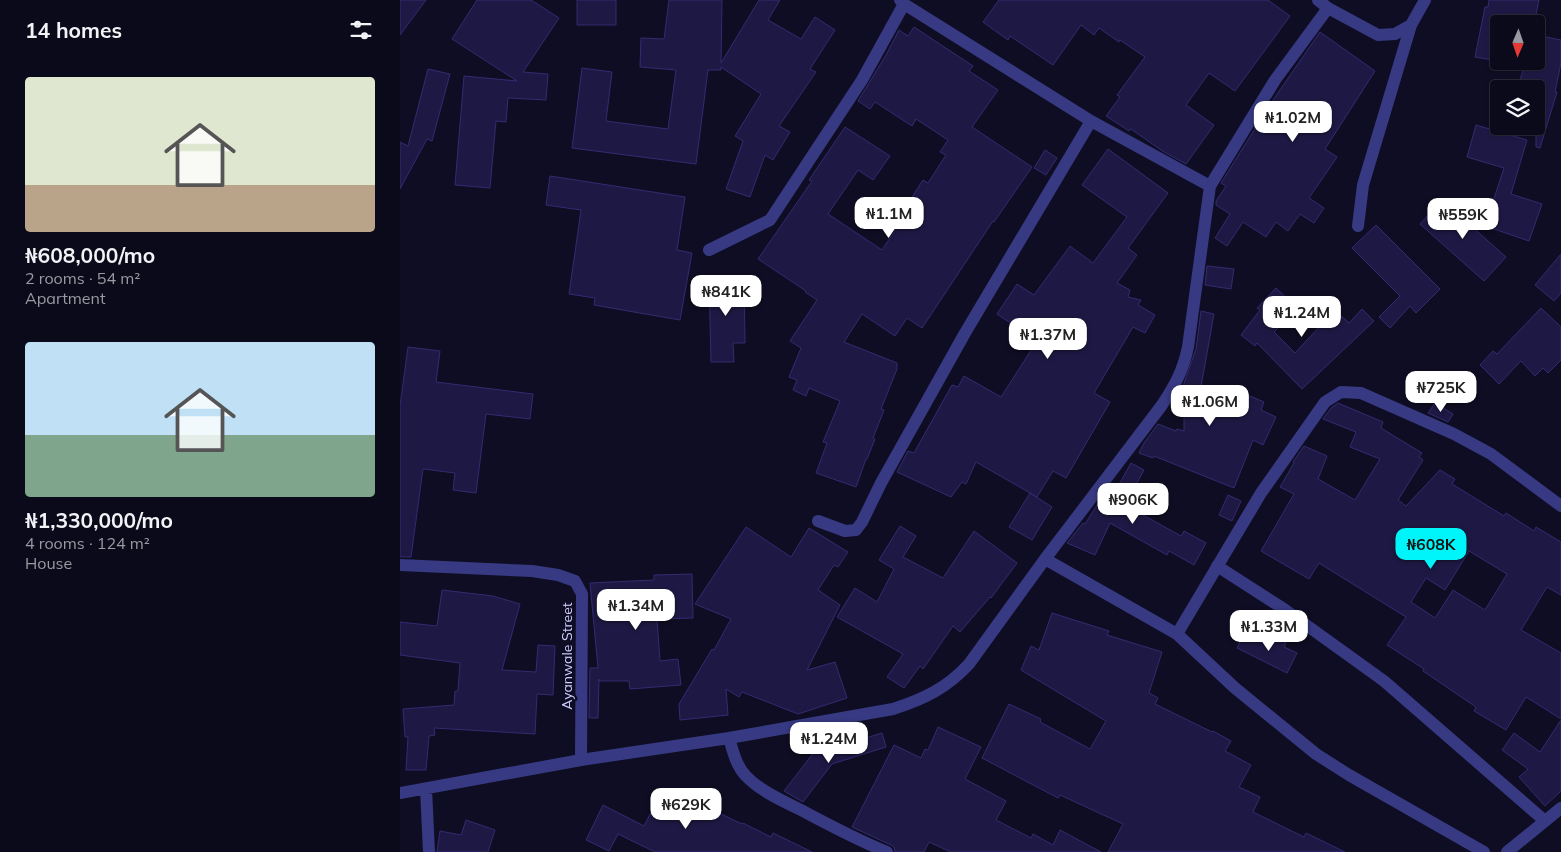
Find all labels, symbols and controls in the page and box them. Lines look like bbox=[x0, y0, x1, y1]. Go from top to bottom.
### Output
north arrow bbox=[1490, 15, 1545, 70]
map controls bbox=[1490, 15, 1545, 135]
icon: filters bbox=[347, 16, 375, 44]
text: 14 homes bbox=[25, 17, 122, 43]
button: layers bbox=[1490, 80, 1545, 135]
pin: ₦1.02M bbox=[1252, 100, 1334, 143]
text: ₦1.02M bbox=[1265, 107, 1321, 127]
icon: home bbox=[155, 110, 245, 200]
pin: ₦1.1M bbox=[854, 196, 924, 239]
pin: ₦559K bbox=[1428, 198, 1498, 240]
text: ₦1.1M bbox=[866, 203, 912, 223]
text: ₦559K bbox=[1438, 204, 1488, 224]
text: ₦608,000/mo bbox=[25, 242, 155, 268]
text: 2 rooms · 54 m² bbox=[25, 268, 140, 288]
pin: ₦841K bbox=[691, 274, 761, 317]
text: ₦841K bbox=[701, 281, 751, 301]
text: Apartment bbox=[25, 288, 106, 308]
pin: ₦1.24M bbox=[1261, 296, 1343, 338]
text: ₦1.24M bbox=[1274, 302, 1330, 322]
pin: ₦1.37M bbox=[1007, 318, 1089, 360]
text: ₦1.37M bbox=[1020, 324, 1076, 344]
pin: ₦725K bbox=[1406, 370, 1476, 413]
icon: home bbox=[155, 375, 245, 465]
text: ₦725K bbox=[1416, 377, 1466, 397]
pin: ₦1.06M bbox=[1169, 384, 1251, 427]
text: ₦1.06M bbox=[1182, 391, 1238, 411]
pin: ₦906K bbox=[1098, 482, 1168, 525]
text: ₦906K bbox=[1108, 489, 1158, 509]
text: ₦1,330,000/mo bbox=[25, 507, 173, 533]
pin: ₦608K bbox=[1396, 528, 1466, 570]
text: 4 rooms · 124 m² bbox=[25, 533, 150, 553]
text: ₦608K bbox=[1406, 534, 1456, 554]
text: House bbox=[25, 553, 72, 573]
pin: ₦1.34M bbox=[595, 588, 677, 631]
text: ₦1.34M bbox=[608, 595, 664, 615]
street label: Ayanwale Street bbox=[558, 602, 576, 710]
pin: ₦1.33M bbox=[1228, 610, 1310, 652]
text: ₦1.33M bbox=[1241, 616, 1297, 636]
pin: ₦1.24M bbox=[788, 722, 870, 764]
text: ₦1.24M bbox=[801, 728, 857, 748]
pin: ₦629K bbox=[651, 788, 721, 830]
text: ₦629K bbox=[661, 794, 711, 814]

